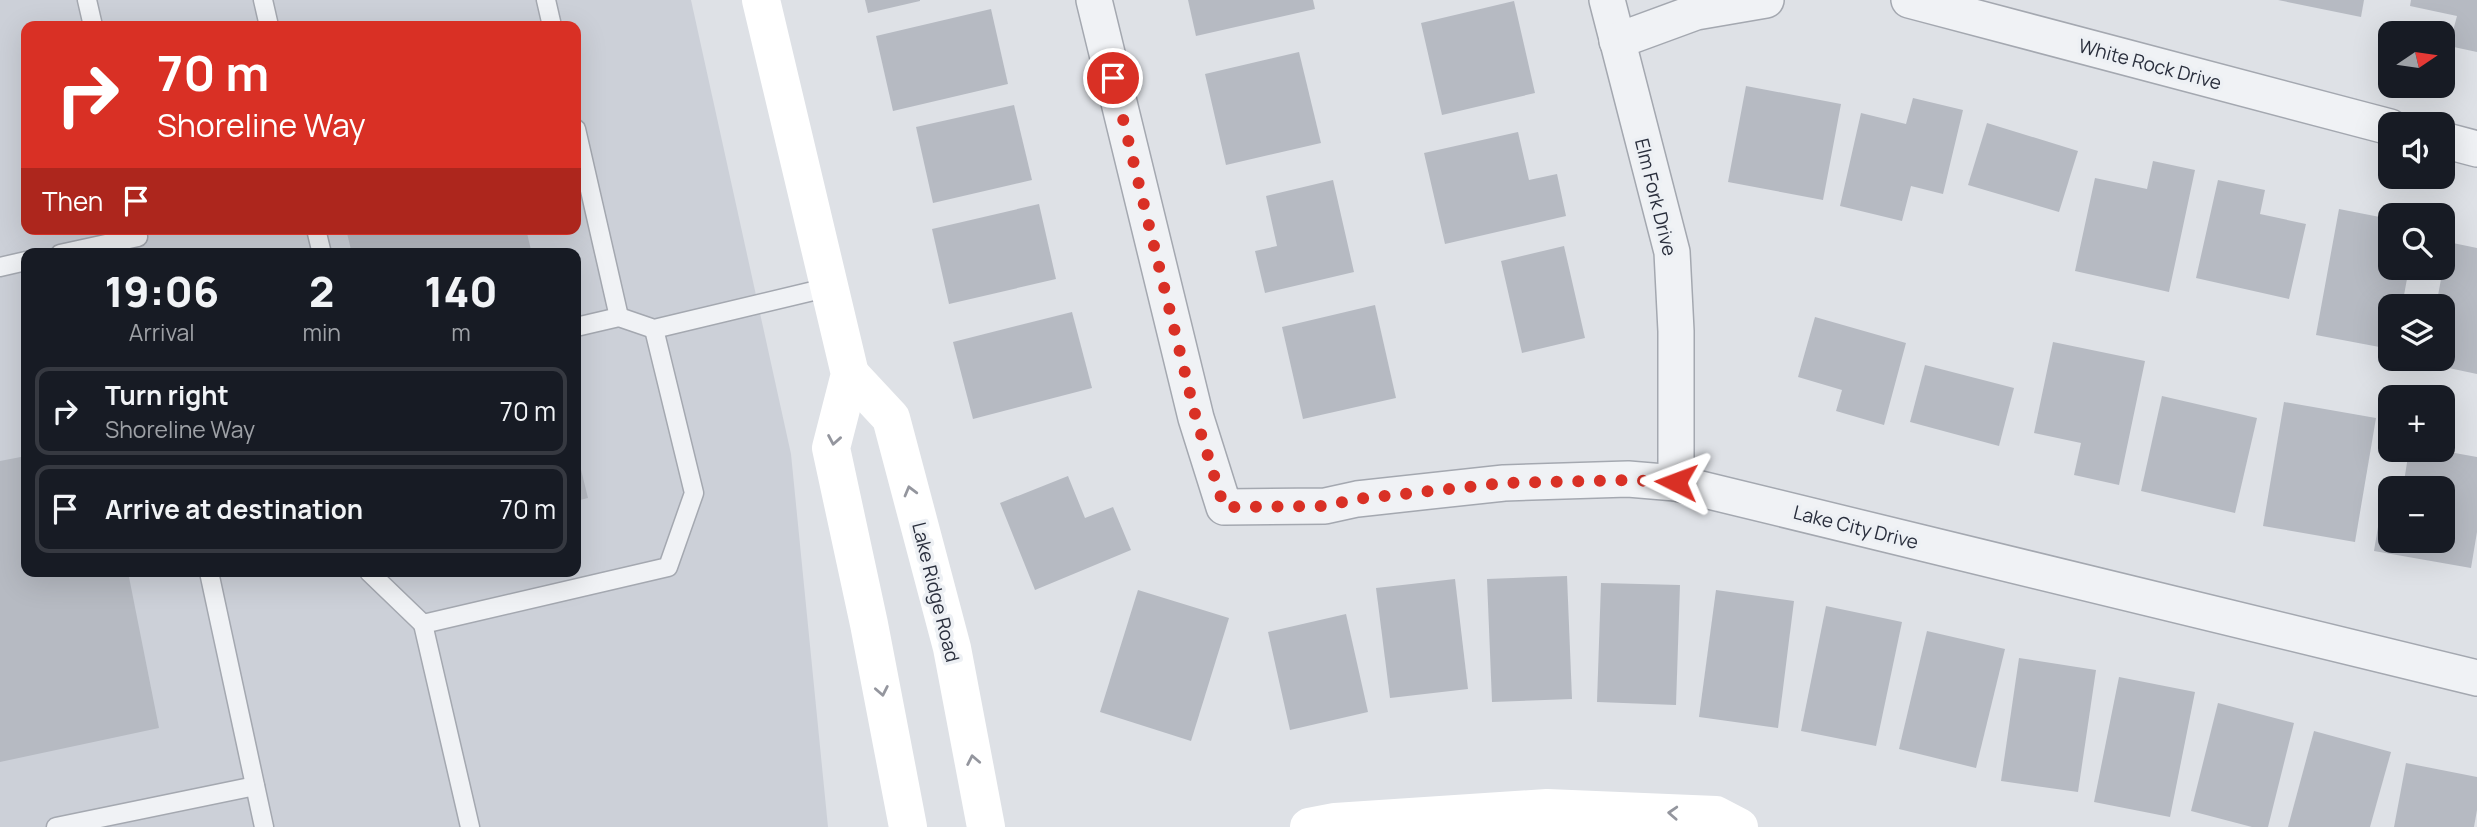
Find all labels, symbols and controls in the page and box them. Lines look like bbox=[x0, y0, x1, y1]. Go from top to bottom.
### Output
north arrow bbox=[2378, 21, 2455, 98]
map controls bbox=[2378, 21, 2455, 553]
street label: White Rock Drive bbox=[2076, 32, 2224, 96]
text: 70 m bbox=[157, 39, 269, 106]
pin bbox=[1083, 48, 1143, 108]
icon: right bbox=[42, 49, 133, 140]
icon: arrive bbox=[1094, 59, 1132, 97]
text: Shoreline Way bbox=[157, 103, 366, 147]
button: sound bbox=[2378, 112, 2455, 189]
street label: Elm Fork Drive bbox=[1629, 136, 1683, 258]
icon: arrive bbox=[117, 182, 155, 220]
text: Then bbox=[42, 183, 103, 219]
button: search bbox=[2378, 203, 2455, 280]
text: 19:06 bbox=[104, 262, 219, 320]
text: 2 bbox=[309, 262, 334, 320]
text: 140 bbox=[424, 262, 498, 320]
button: layers bbox=[2378, 294, 2455, 371]
text: Arrival bbox=[129, 316, 195, 348]
text: min bbox=[302, 316, 341, 348]
text: m bbox=[451, 316, 471, 348]
text: Turn right bbox=[105, 377, 229, 413]
button: + bbox=[2378, 385, 2455, 462]
icon: right bbox=[46, 392, 84, 430]
text: 70 m bbox=[500, 393, 556, 429]
text: Shoreline Way bbox=[105, 413, 255, 445]
one-way arrow bbox=[827, 434, 842, 446]
position arrow bbox=[1639, 445, 1713, 519]
button: − bbox=[2378, 476, 2455, 553]
one-way arrow bbox=[904, 485, 918, 497]
icon: arrive bbox=[46, 490, 84, 528]
text: Arrive at destination bbox=[105, 491, 363, 527]
text: 70 m bbox=[500, 491, 556, 527]
street label: Lake City Drive bbox=[1791, 499, 1921, 555]
street label: Lake Ridge Road bbox=[906, 519, 966, 665]
one-way arrow bbox=[873, 685, 888, 697]
one-way arrow bbox=[966, 754, 981, 766]
one-way arrow bbox=[1668, 806, 1679, 821]

